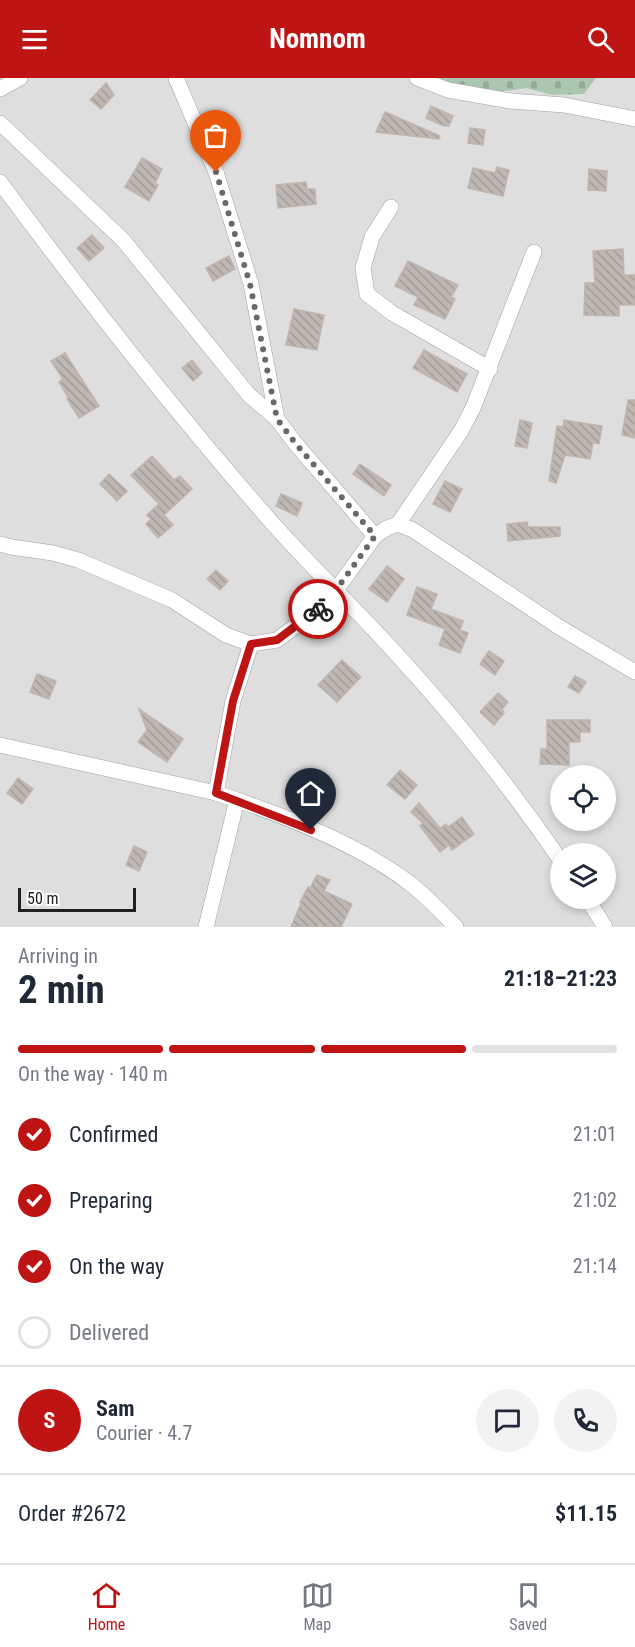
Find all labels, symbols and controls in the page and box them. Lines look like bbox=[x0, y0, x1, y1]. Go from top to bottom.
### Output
icon: menu bbox=[18, 23, 51, 56]
text: Nomnom bbox=[269, 23, 366, 55]
icon: search bbox=[584, 23, 617, 56]
pin bbox=[190, 110, 241, 172]
icon: bag bbox=[199, 119, 232, 152]
courier bbox=[288, 579, 348, 639]
icon: bike bbox=[302, 593, 335, 626]
map controls bbox=[550, 765, 616, 909]
button: locate bbox=[550, 765, 616, 831]
pin bbox=[285, 768, 336, 830]
icon: home bbox=[294, 777, 327, 810]
button: layers bbox=[550, 843, 616, 909]
scale bar bbox=[18, 885, 136, 912]
text: 50 m bbox=[27, 889, 59, 908]
text: Arriving in bbox=[18, 944, 98, 968]
text: 21:18–21:23 bbox=[504, 966, 617, 991]
text: 2 min bbox=[18, 967, 105, 1013]
text: On the way · 140 m bbox=[18, 1062, 168, 1086]
icon: check bbox=[18, 1118, 51, 1151]
text: Confirmed bbox=[69, 1122, 158, 1147]
text: 21:01 bbox=[573, 1122, 617, 1146]
icon: check bbox=[18, 1184, 51, 1217]
text: Preparing bbox=[69, 1188, 153, 1213]
text: 21:02 bbox=[573, 1188, 617, 1212]
icon: check bbox=[18, 1250, 51, 1283]
text: On the way bbox=[69, 1254, 164, 1279]
text: 21:14 bbox=[573, 1254, 617, 1278]
text: Delivered bbox=[69, 1320, 149, 1345]
button: chat bbox=[476, 1389, 539, 1452]
button: phone bbox=[554, 1389, 617, 1452]
text: Sam bbox=[96, 1396, 135, 1421]
text: S bbox=[44, 1408, 55, 1433]
text: Courier · 4.7 bbox=[96, 1421, 192, 1445]
text: Order #2672 bbox=[18, 1501, 126, 1526]
text: $11.15 bbox=[555, 1501, 617, 1526]
tab: Home bbox=[88, 1579, 125, 1634]
tab: Map bbox=[301, 1579, 334, 1634]
tab: Saved bbox=[509, 1579, 547, 1634]

